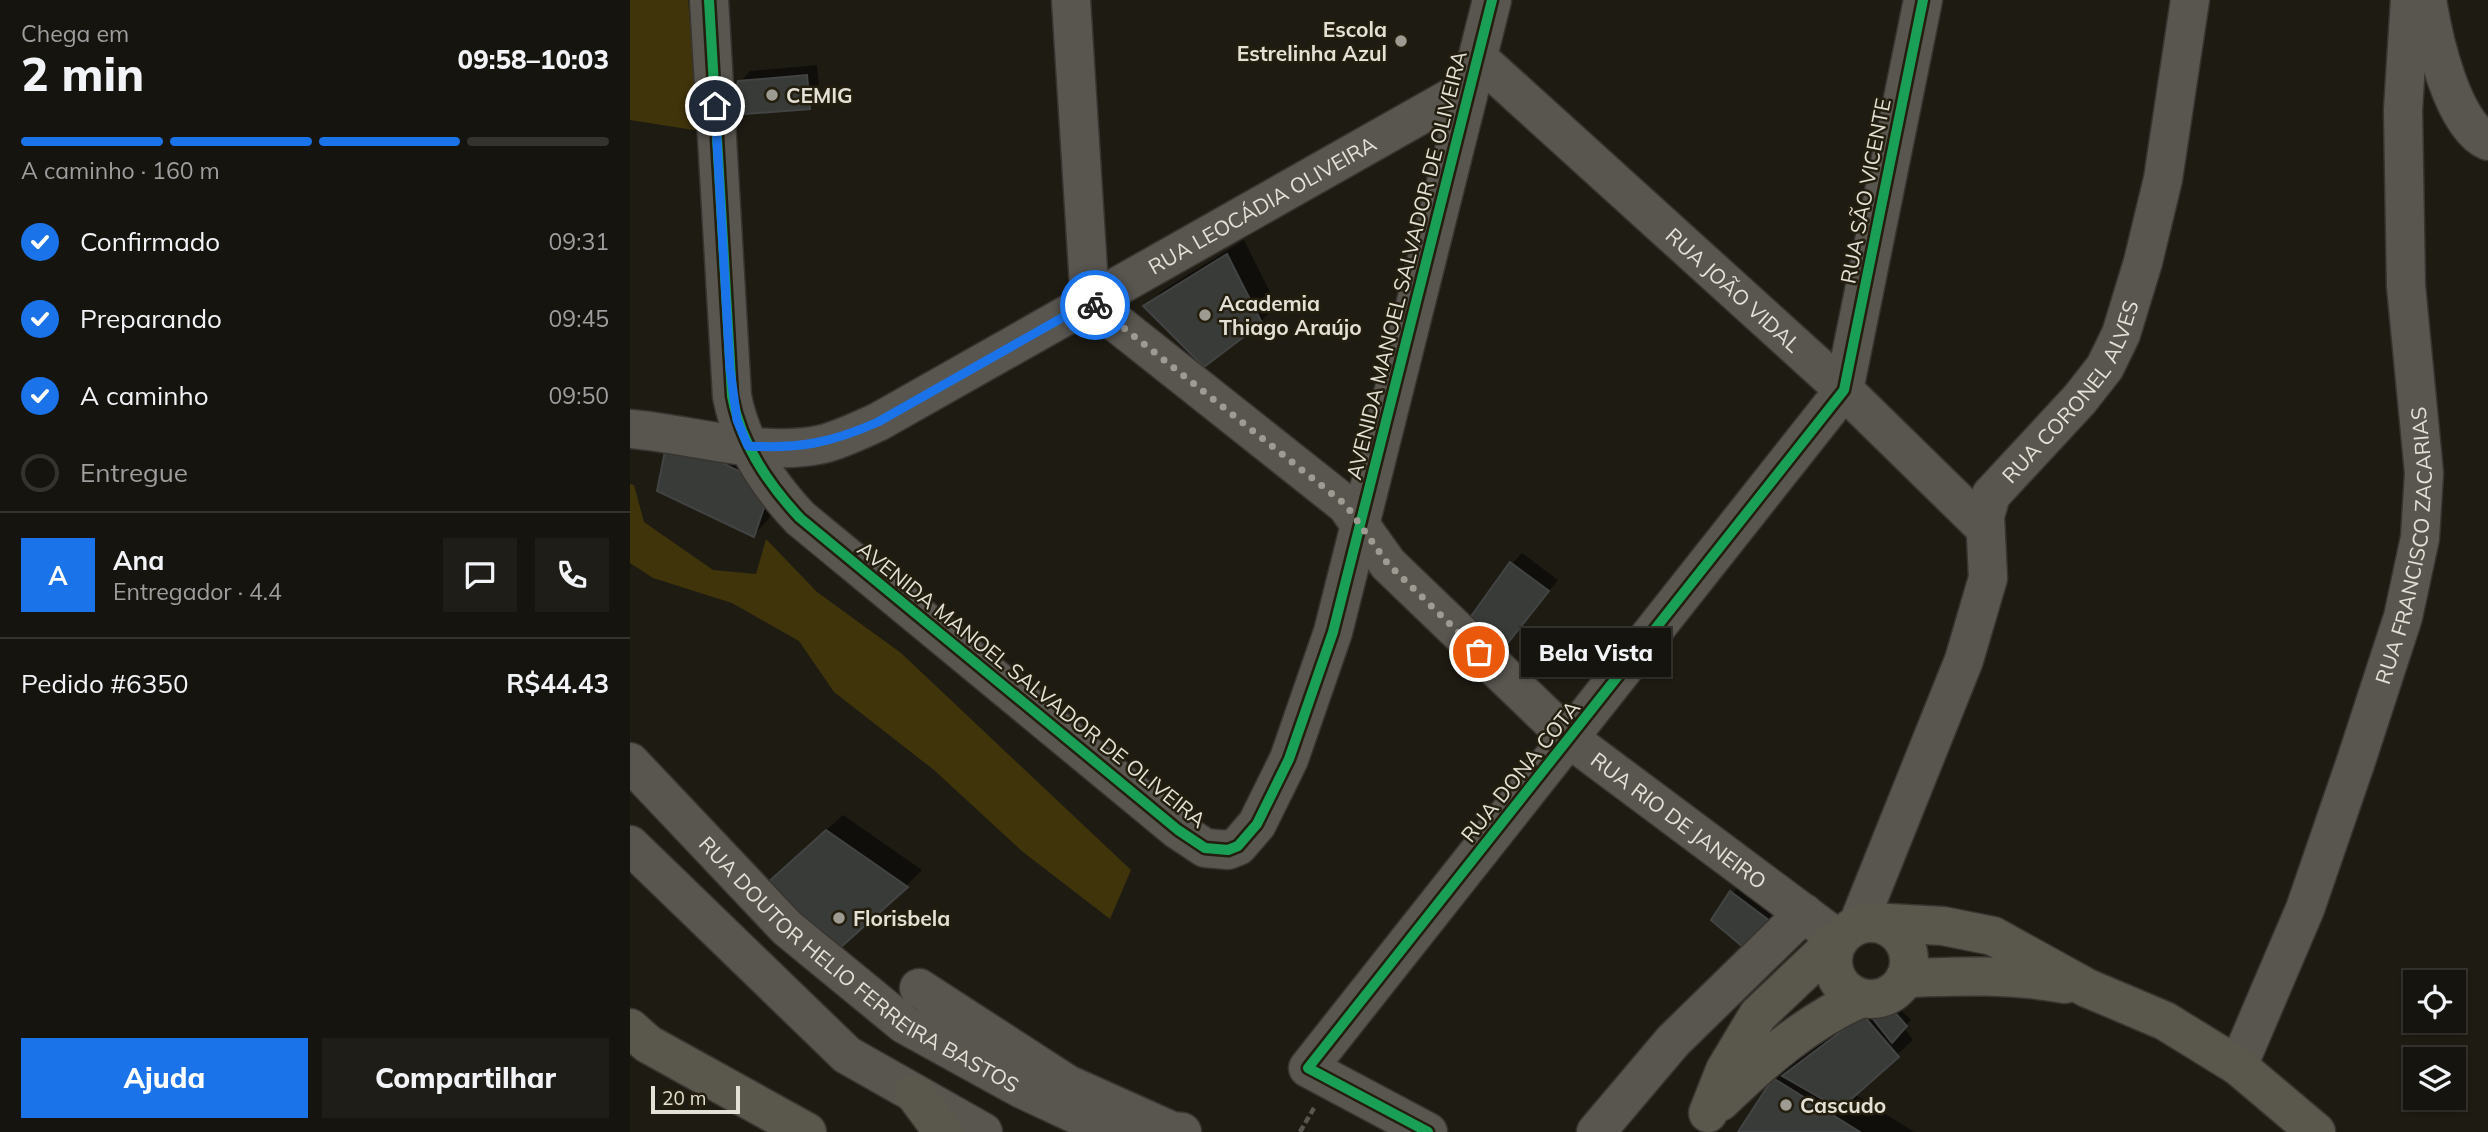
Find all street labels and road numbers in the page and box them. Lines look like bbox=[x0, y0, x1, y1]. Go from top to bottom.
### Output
street label: AVENIDA MANOEL SALVADOR DE OLIVEIRA bbox=[1340, 47, 1472, 482]
street label: RUA SÃO VICENTE bbox=[1834, 96, 1896, 286]
street label: RUA LEOCÁDIA OLIVEIRA bbox=[1143, 130, 1381, 280]
street label: RUA JOÃO VIDAL bbox=[1661, 222, 1807, 358]
street label: RUA CORONEL ALVES bbox=[1996, 297, 2144, 488]
street label: RUA FRANCISCO ZACARIAS bbox=[2369, 406, 2437, 687]
street label: AVENIDA MANOEL SALVADOR DE OLIVEIRA bbox=[852, 535, 1212, 833]
street label: RUA DONA COTA bbox=[1455, 694, 1585, 847]
street label: RUA RIO DE JANEIRO bbox=[1586, 746, 1772, 894]
street label: RUA DOUTOR HELIO FERREIRA BASTOS bbox=[694, 831, 1024, 1098]

